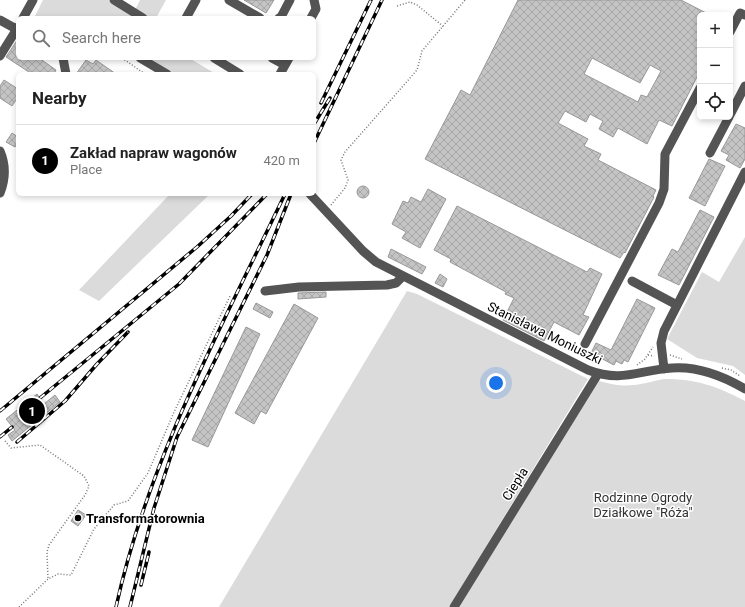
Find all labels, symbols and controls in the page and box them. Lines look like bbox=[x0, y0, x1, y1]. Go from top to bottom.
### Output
map controls bbox=[697, 12, 733, 120]
button: + bbox=[697, 12, 733, 48]
search box bbox=[16, 16, 316, 60]
icon: search bbox=[30, 27, 52, 49]
text: Search here bbox=[62, 29, 141, 47]
button: − bbox=[697, 48, 733, 84]
button: locate bbox=[697, 84, 733, 120]
text: Nearby bbox=[32, 88, 87, 108]
text: Zakład napraw wagonów bbox=[70, 144, 237, 162]
text: 1 bbox=[41, 153, 49, 168]
text: 420 m bbox=[263, 153, 300, 168]
text: Place bbox=[70, 162, 102, 177]
street label: Stanisława Moniuszki bbox=[485, 299, 605, 367]
your location bbox=[486, 373, 506, 393]
pin: 1 bbox=[19, 396, 45, 426]
street label: Ciepła bbox=[499, 465, 531, 503]
park label: Rodzinne Ogrody Działkowe "Róża" bbox=[593, 490, 693, 520]
place label: Transformatorownia bbox=[86, 511, 205, 526]
marker: Transformatorownia bbox=[73, 513, 83, 523]

